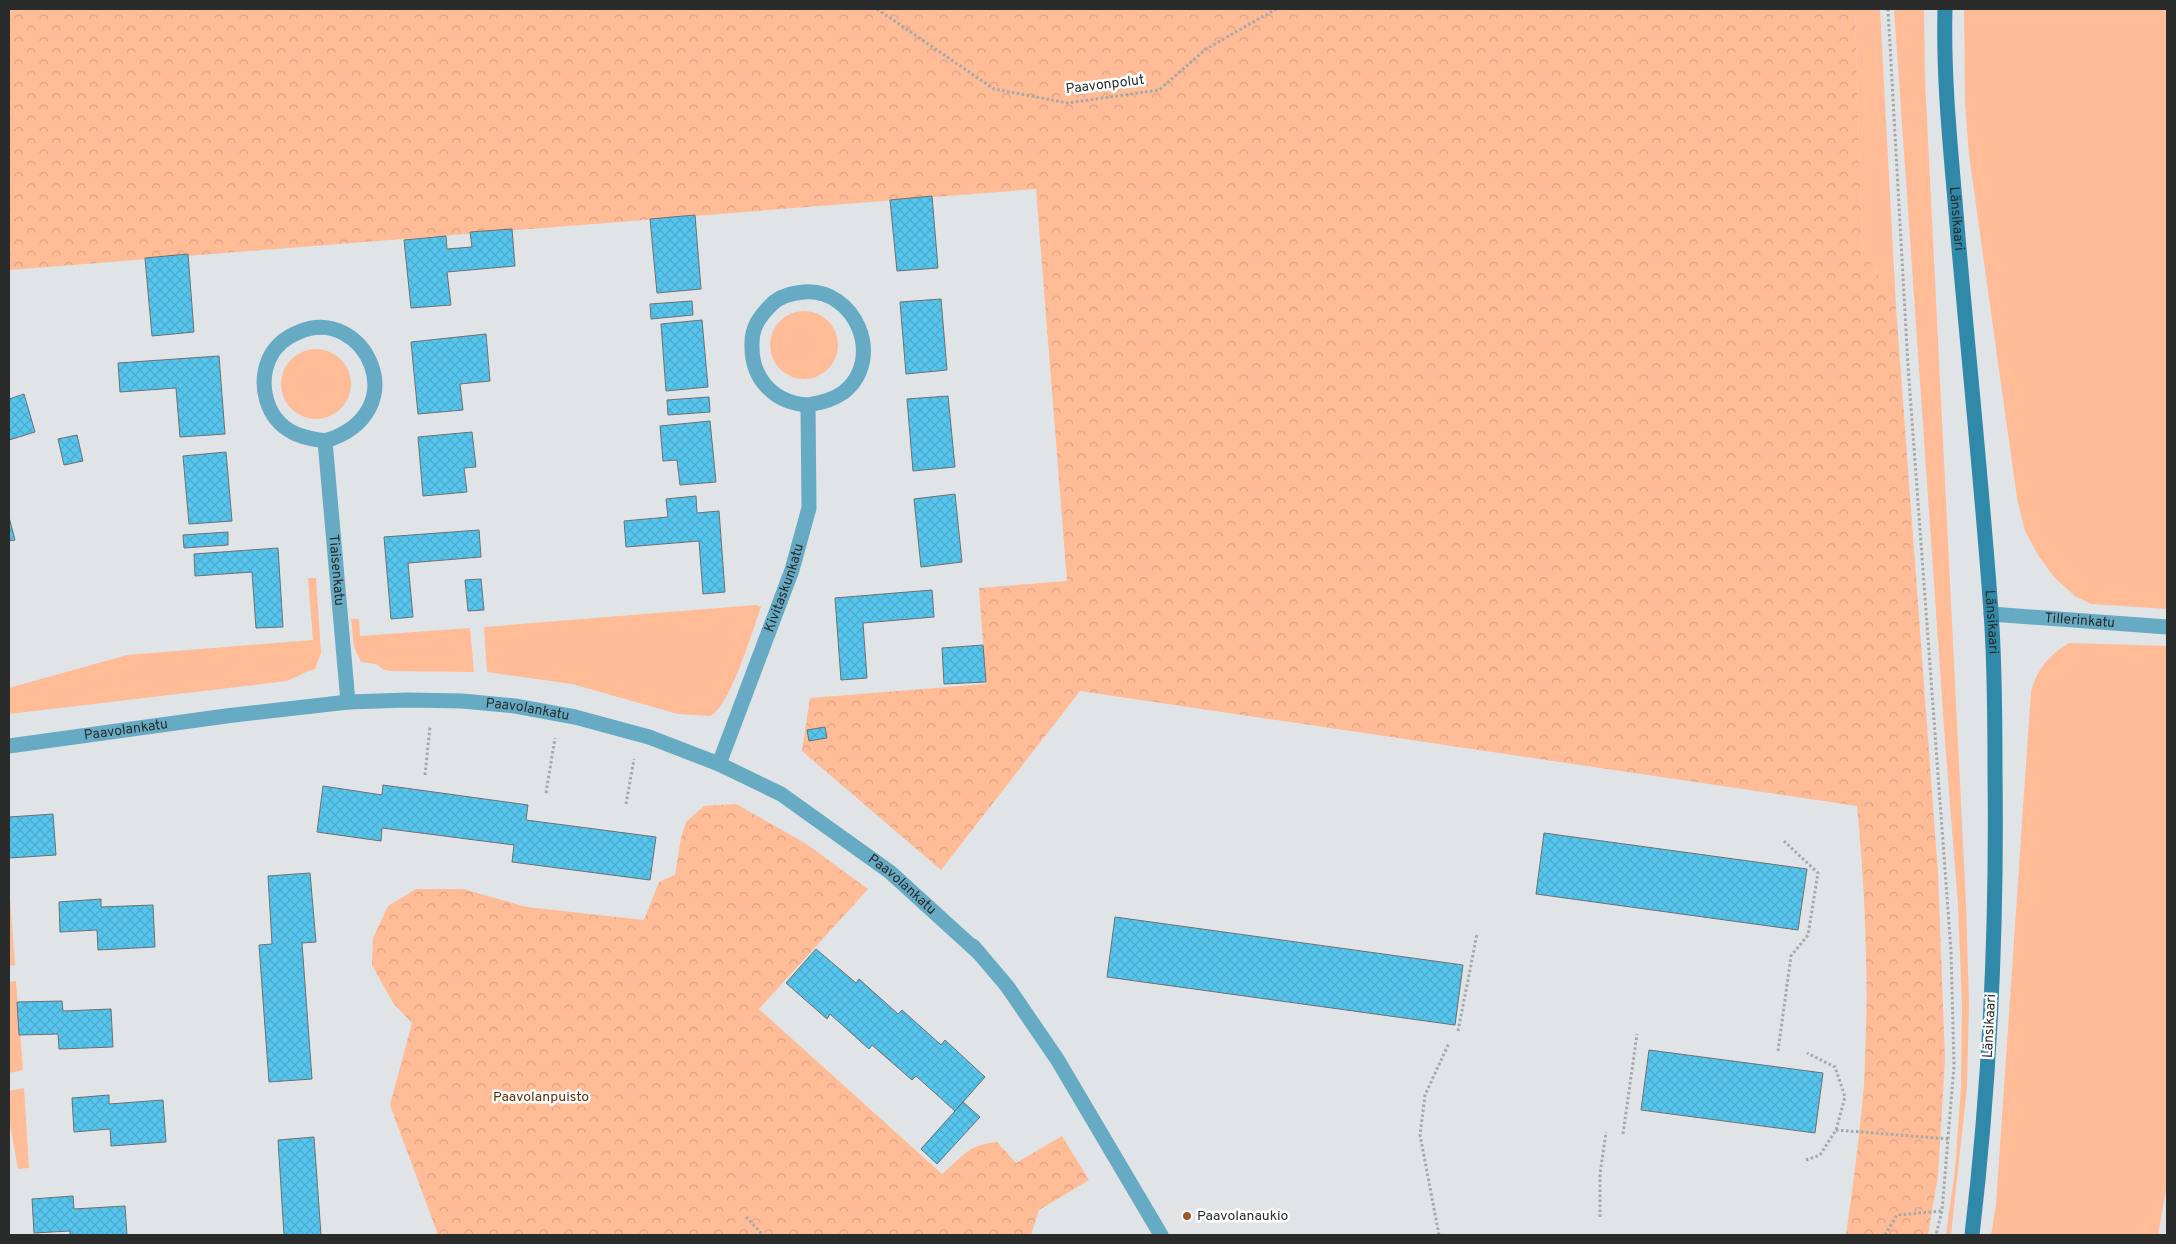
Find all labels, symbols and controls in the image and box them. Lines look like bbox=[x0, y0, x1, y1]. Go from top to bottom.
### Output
street label: Paavonpolut bbox=[1065, 72, 1145, 98]
street label: Länsikaari bbox=[1945, 186, 1968, 251]
street label: Tiaisenkatu bbox=[325, 534, 348, 607]
street label: Kivitaskunkatu bbox=[761, 542, 807, 634]
street label: Länsikaari bbox=[1981, 589, 2002, 654]
street label: Tillerinkatu bbox=[2044, 609, 2116, 632]
street label: Paavolankatu bbox=[485, 695, 571, 724]
street label: Paavolankatu bbox=[83, 716, 169, 744]
street label: Paavolankatu bbox=[865, 851, 940, 918]
street label: Länsikaari bbox=[1980, 993, 2000, 1059]
park label: Paavolanpuisto bbox=[493, 1089, 589, 1106]
place label: Paavolanaukio bbox=[1197, 1208, 1289, 1225]
marker: Paavolanaukio bbox=[1181, 1210, 1193, 1222]

